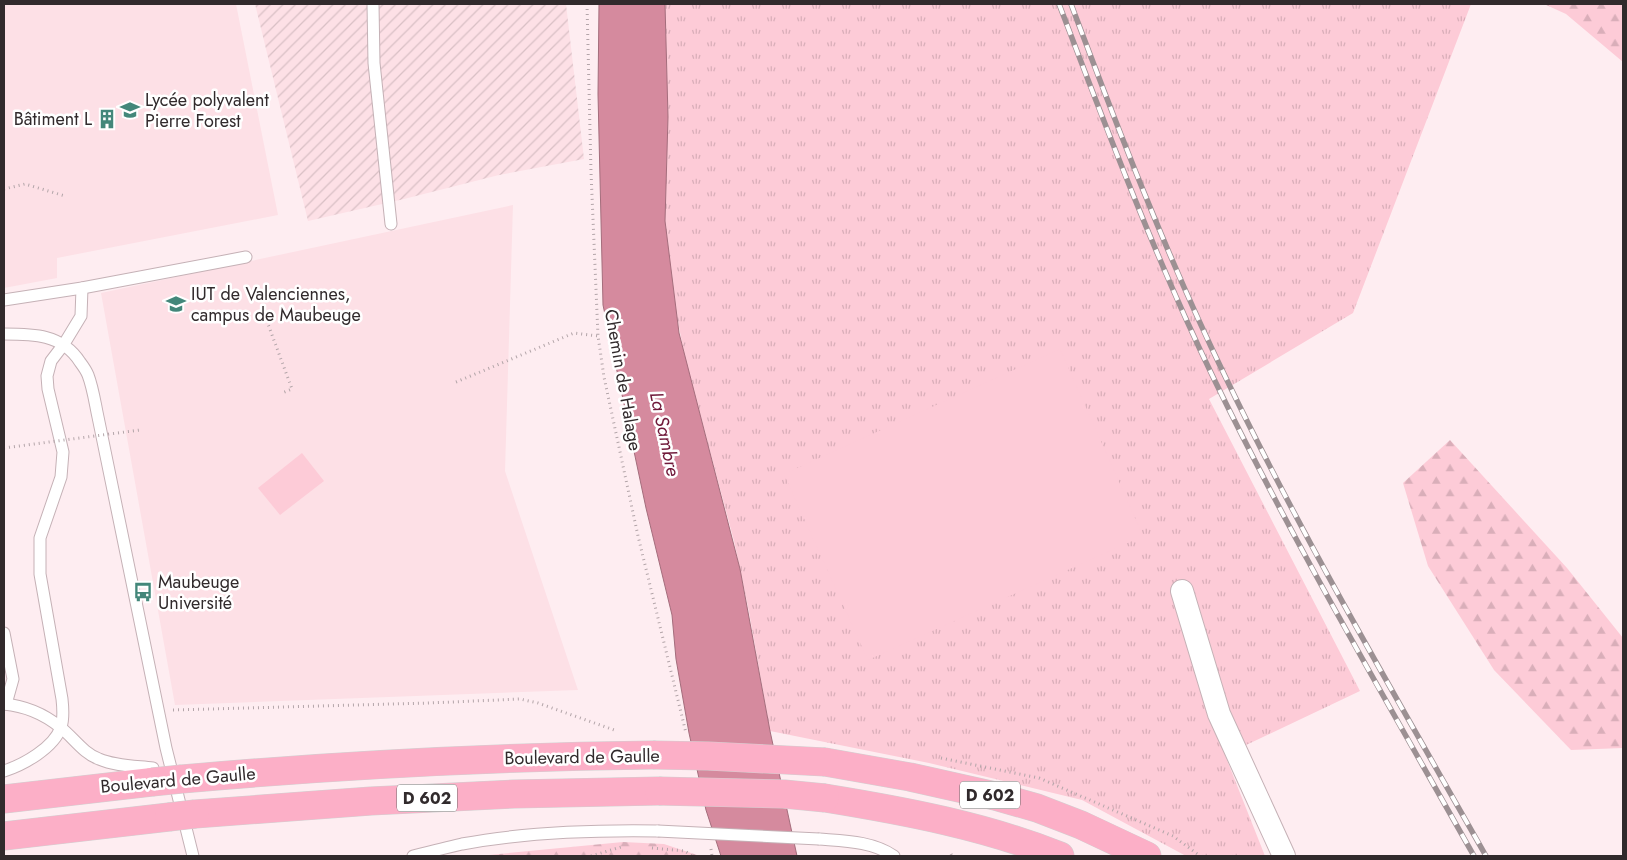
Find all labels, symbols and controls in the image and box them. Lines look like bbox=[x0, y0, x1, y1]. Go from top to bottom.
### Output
place label: Lycée polyvalent Pierre Forest bbox=[145, 87, 270, 134]
school or university icon: Lycée polyvalent Pierre Forest bbox=[119, 99, 141, 121]
place label: Bâtiment L bbox=[14, 106, 92, 132]
building icon: Bâtiment L bbox=[96, 108, 118, 130]
place label: IUT de Valenciennes, campus de Maubeuge bbox=[191, 281, 361, 328]
school or university icon: IUT de Valenciennes, campus de Maubeuge bbox=[165, 293, 187, 315]
street label: Chemin de Halage bbox=[598, 307, 648, 453]
water label: La Sambre bbox=[643, 389, 687, 479]
place label: Maubeuge Université bbox=[158, 569, 239, 616]
bus stop icon: Maubeuge Université bbox=[132, 581, 154, 603]
street label: Boulevard de Gaulle bbox=[504, 743, 660, 771]
street label: Boulevard de Gaulle bbox=[99, 760, 257, 800]
road number: D 602 bbox=[960, 782, 1020, 808]
road number: D 602 bbox=[397, 784, 457, 811]

